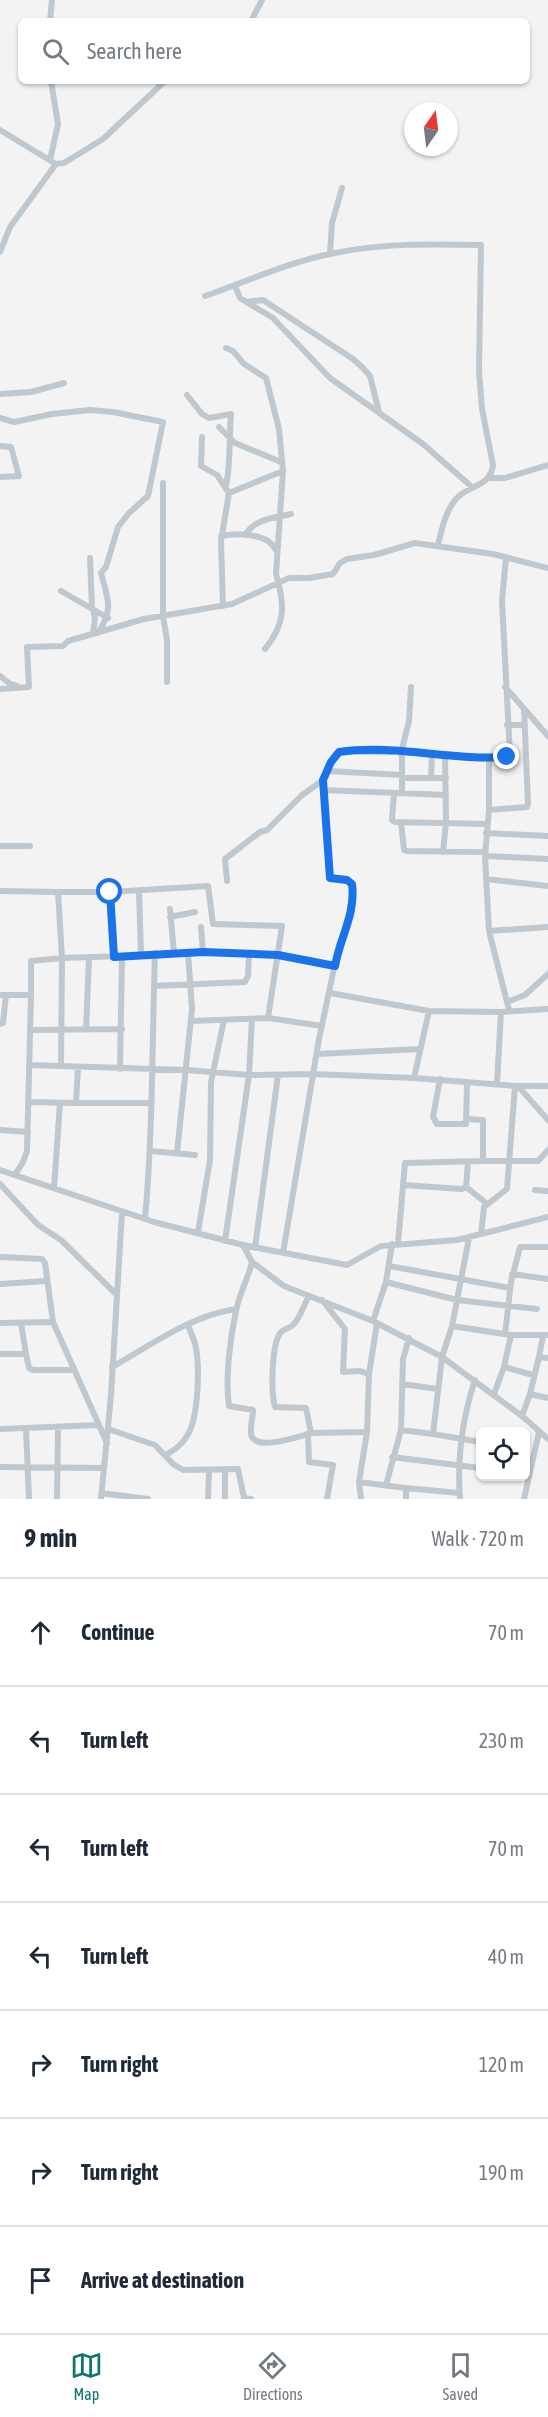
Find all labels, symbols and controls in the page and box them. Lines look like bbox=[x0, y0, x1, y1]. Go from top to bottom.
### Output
search box bbox=[18, 18, 530, 84]
icon: search bbox=[39, 35, 72, 68]
text: Search here bbox=[87, 38, 182, 64]
north arrow bbox=[404, 102, 458, 156]
route end bbox=[493, 743, 519, 769]
route start bbox=[96, 878, 122, 904]
map controls bbox=[476, 1427, 530, 1481]
button: locate bbox=[476, 1427, 530, 1481]
text: 9 min bbox=[24, 1523, 77, 1553]
text: Walk · 720 m bbox=[432, 1527, 524, 1550]
icon: ahead bbox=[24, 1616, 57, 1649]
text: Continue bbox=[81, 1619, 155, 1645]
text: 70 m bbox=[488, 1621, 524, 1644]
icon: left bbox=[24, 1724, 57, 1757]
text: Turn left bbox=[81, 1727, 148, 1753]
text: 230 m bbox=[479, 1729, 524, 1752]
icon: left bbox=[24, 1832, 57, 1865]
text: Turn left bbox=[81, 1835, 148, 1861]
text: 70 m bbox=[488, 1837, 524, 1860]
icon: left bbox=[24, 1940, 57, 1973]
text: Turn left bbox=[81, 1943, 148, 1969]
text: 40 m bbox=[488, 1945, 524, 1968]
icon: right bbox=[24, 2048, 57, 2081]
text: Turn right bbox=[81, 2051, 158, 2077]
text: 120 m bbox=[479, 2053, 524, 2076]
icon: right bbox=[24, 2156, 57, 2189]
text: Turn right bbox=[81, 2159, 158, 2185]
text: 190 m bbox=[479, 2161, 524, 2184]
icon: arrive bbox=[24, 2264, 57, 2297]
text: Arrive at destination bbox=[81, 2267, 244, 2293]
tab: Map bbox=[70, 2349, 103, 2403]
tab: Directions bbox=[243, 2349, 303, 2403]
tab: Saved bbox=[443, 2349, 478, 2403]

